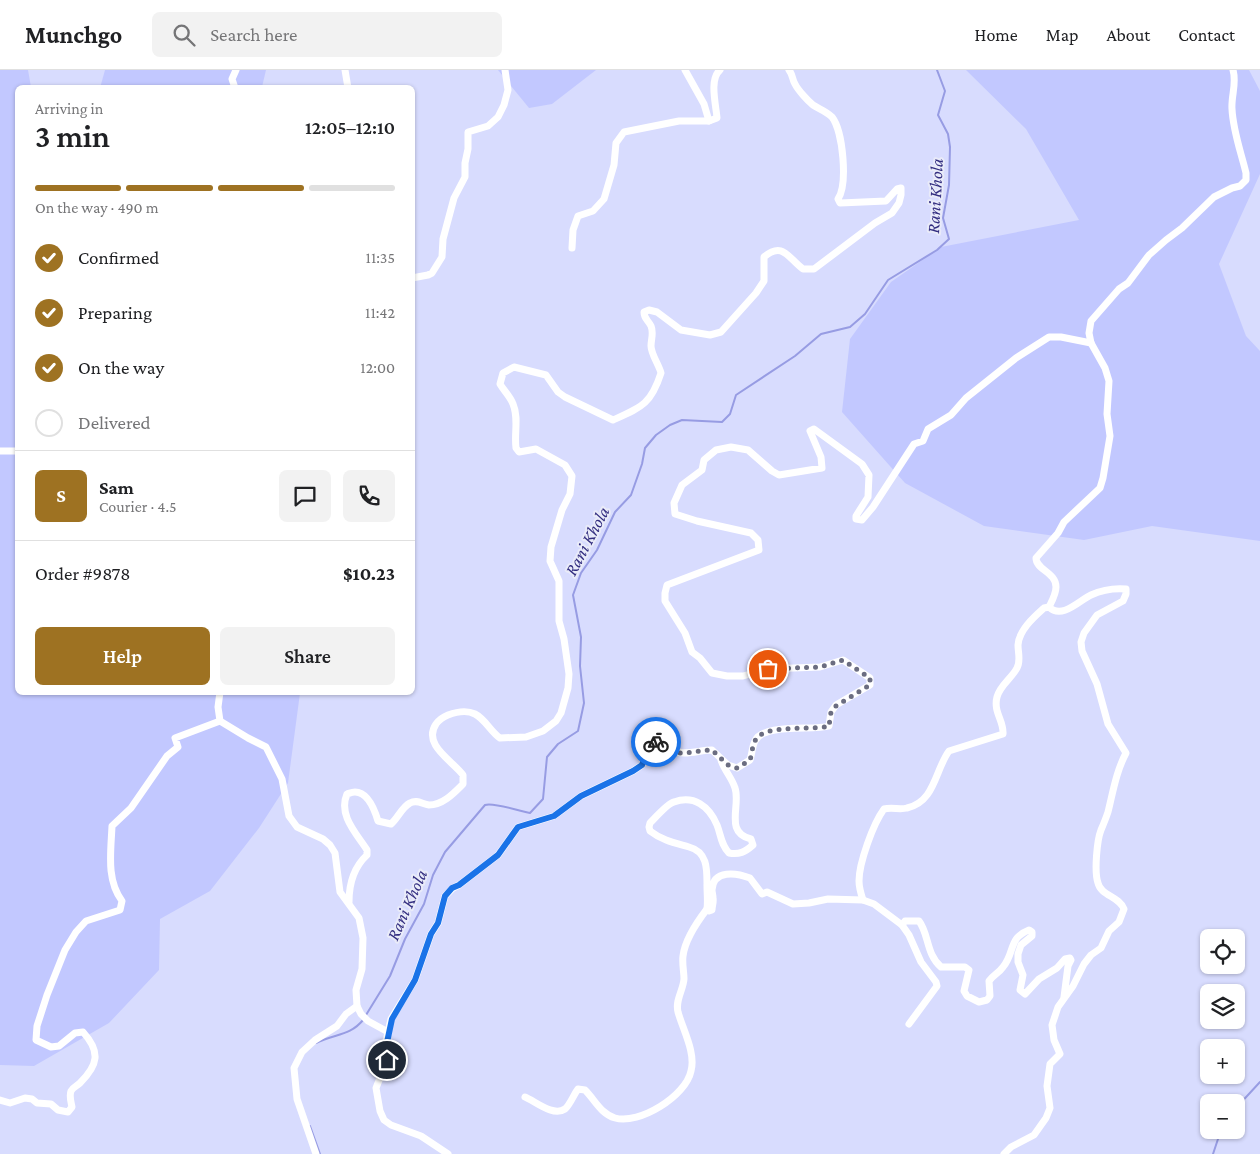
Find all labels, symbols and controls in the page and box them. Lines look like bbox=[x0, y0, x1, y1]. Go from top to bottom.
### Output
search box bbox=[152, 12, 502, 57]
text: Munchgo bbox=[25, 21, 122, 48]
icon: search bbox=[170, 21, 198, 49]
text: Search here bbox=[210, 24, 297, 45]
text: Home bbox=[975, 25, 1018, 45]
text: Map bbox=[1046, 25, 1078, 45]
text: About bbox=[1106, 25, 1150, 45]
text: Contact bbox=[1178, 25, 1235, 45]
text: Arriving in bbox=[35, 100, 103, 117]
text: 12:05–12:10 bbox=[305, 117, 395, 138]
text: 3 min bbox=[35, 118, 110, 154]
water label: Rani Khola bbox=[923, 157, 947, 234]
text: On the way · 490 m bbox=[35, 199, 158, 216]
icon: check bbox=[35, 244, 63, 272]
text: Confirmed bbox=[78, 247, 159, 268]
text: 11:35 bbox=[366, 249, 395, 266]
icon: check bbox=[35, 299, 63, 327]
text: Preparing bbox=[78, 302, 152, 323]
text: 11:42 bbox=[365, 304, 395, 321]
icon: check bbox=[35, 354, 63, 382]
text: On the way bbox=[78, 357, 164, 378]
text: 12:00 bbox=[360, 359, 395, 376]
text: Delivered bbox=[78, 412, 151, 433]
button: chat bbox=[279, 470, 331, 522]
button: phone bbox=[343, 470, 395, 522]
text: Sam bbox=[99, 477, 134, 498]
text: S bbox=[56, 485, 66, 506]
text: Courier · 4.5 bbox=[99, 498, 177, 515]
water label: Rani Khola bbox=[561, 503, 614, 579]
text: Order #9878 bbox=[35, 563, 130, 584]
text: $10.23 bbox=[343, 563, 395, 584]
button: Help bbox=[35, 627, 210, 685]
button: Share bbox=[220, 627, 395, 685]
pin bbox=[747, 648, 789, 690]
icon: bag bbox=[754, 655, 782, 683]
courier bbox=[631, 717, 681, 767]
icon: bike bbox=[642, 728, 670, 756]
water label: Rani Khola bbox=[383, 866, 432, 943]
map controls bbox=[1200, 929, 1245, 1139]
button: locate bbox=[1200, 929, 1245, 974]
button: layers bbox=[1200, 984, 1245, 1029]
pin bbox=[366, 1039, 408, 1081]
button: + bbox=[1200, 1039, 1245, 1084]
icon: home bbox=[373, 1046, 401, 1074]
button: − bbox=[1200, 1094, 1245, 1139]

